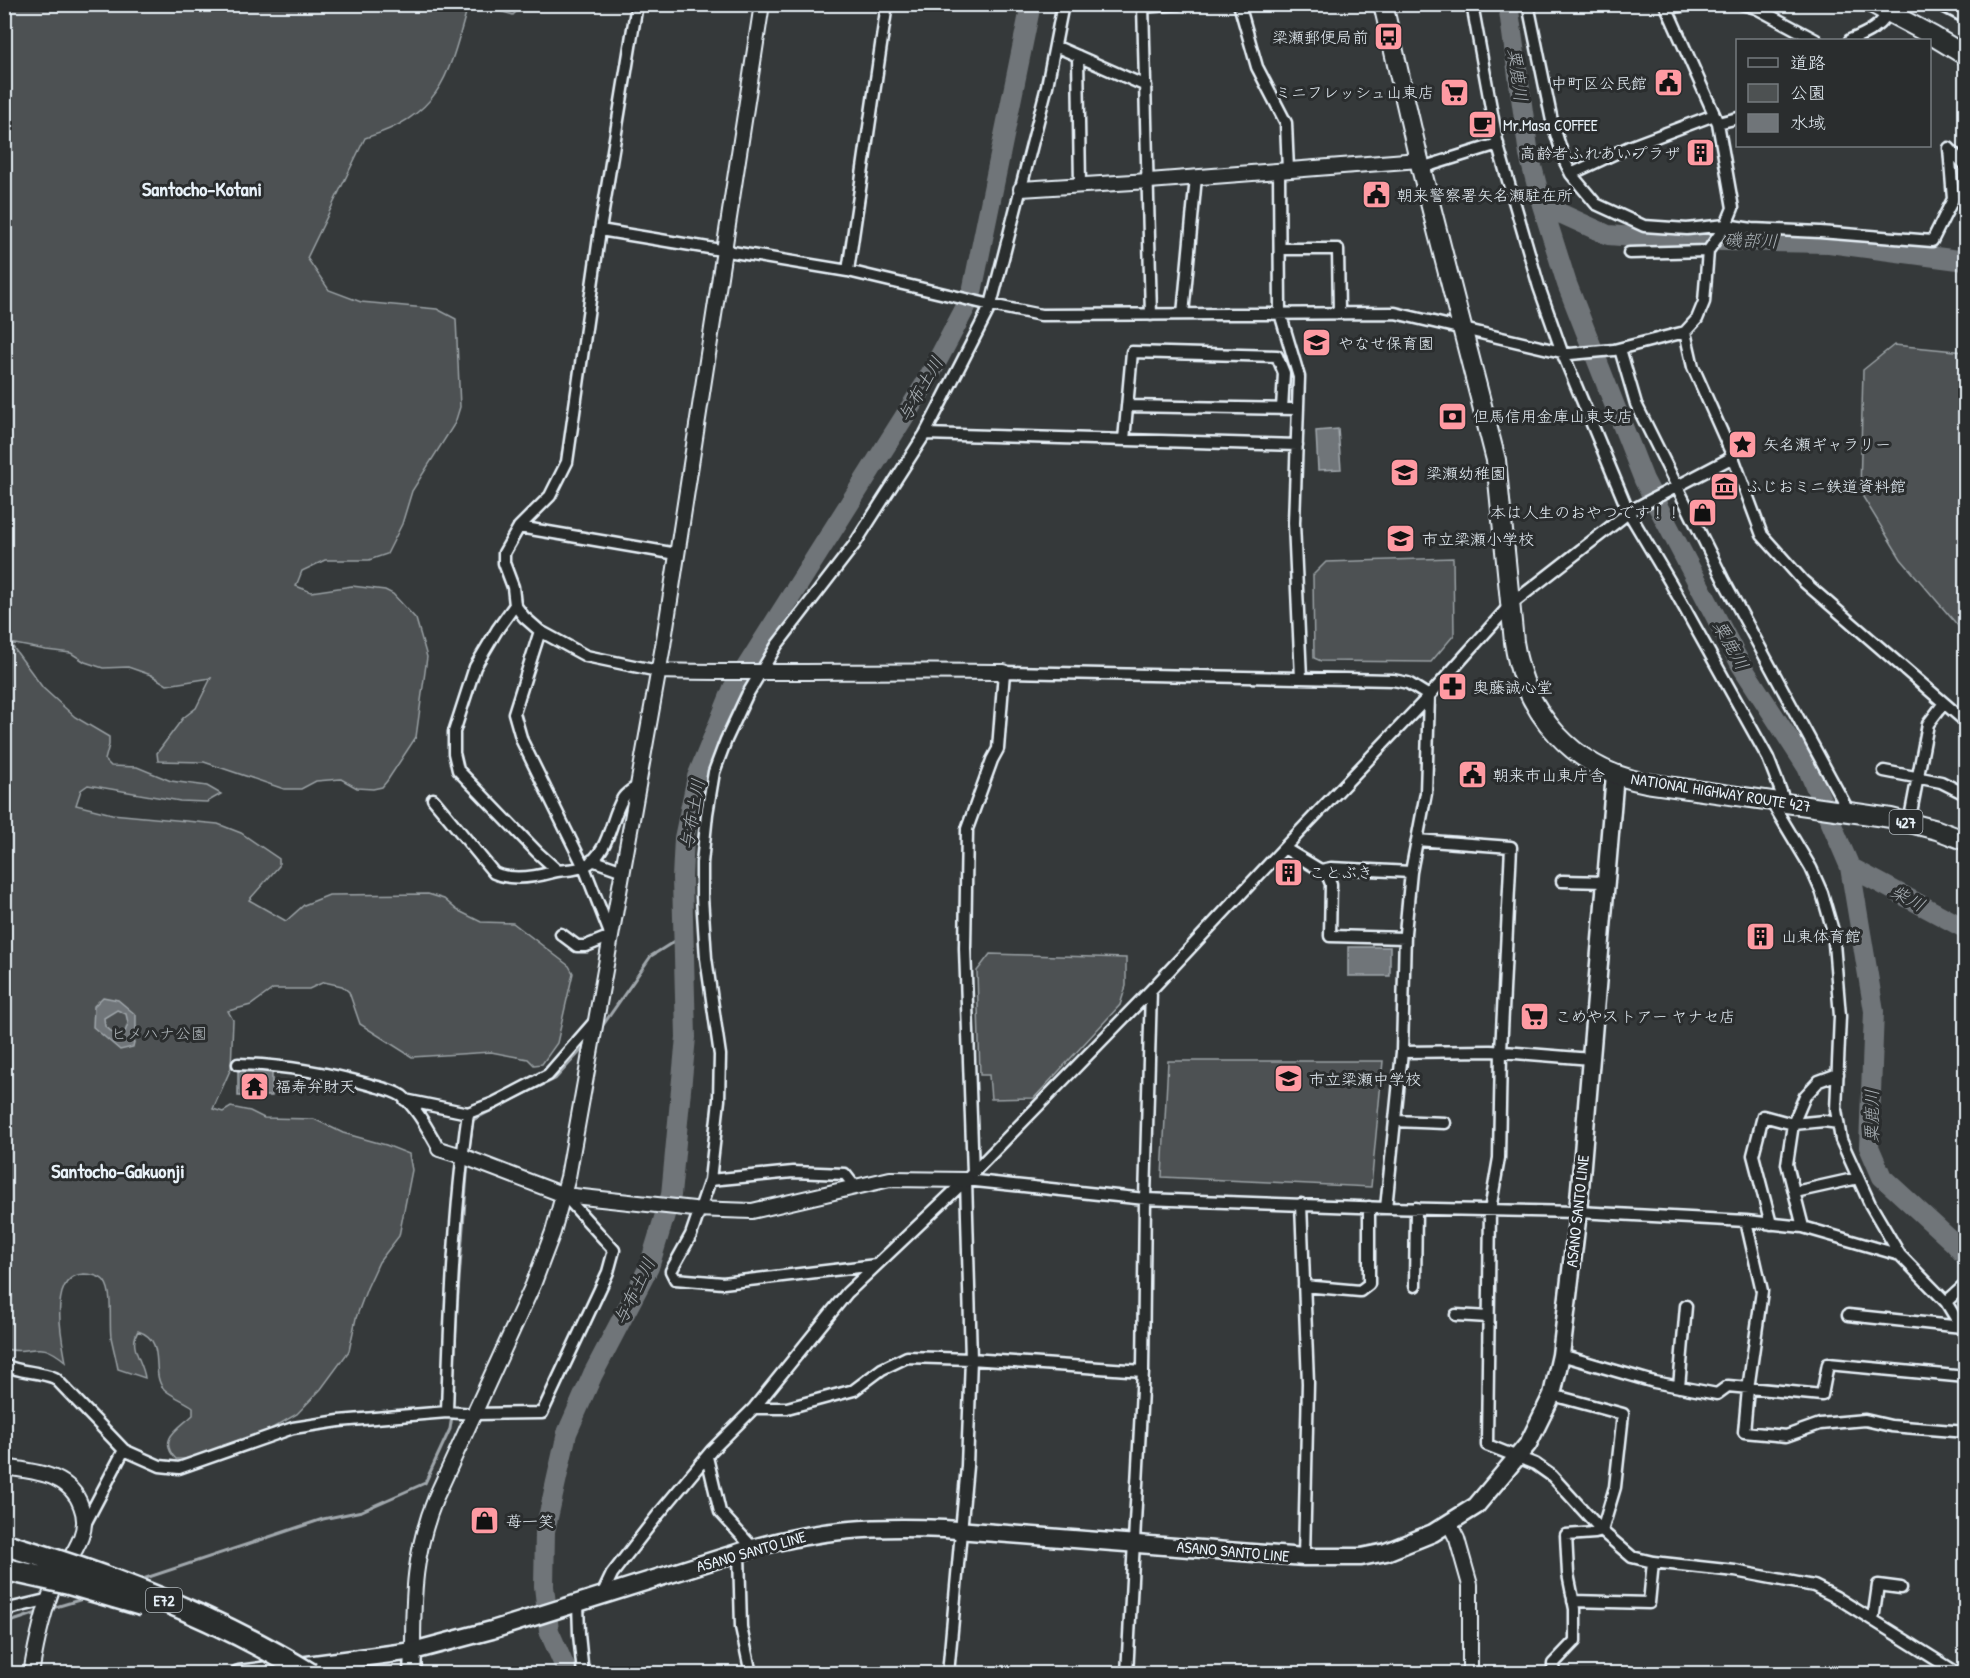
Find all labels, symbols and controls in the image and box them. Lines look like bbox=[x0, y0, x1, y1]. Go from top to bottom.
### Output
bus stop icon: 梁瀬郵便局前 bbox=[1373, 21, 1405, 53]
place label: 梁瀬郵便局前 bbox=[1272, 26, 1368, 48]
legend bbox=[1736, 39, 1931, 147]
water label: 粟鹿川 bbox=[1502, 47, 1534, 103]
text: 道路 bbox=[1790, 50, 1826, 75]
public building icon: 中町区公民館 bbox=[1652, 67, 1684, 99]
place label: 中町区公民館 bbox=[1551, 72, 1647, 94]
supermarket icon: ミニフレッシュ山東店 bbox=[1439, 76, 1471, 108]
text: 公園 bbox=[1790, 80, 1826, 105]
place label: ミニフレッシュ山東店 bbox=[1275, 81, 1434, 103]
cafe icon: Mr.Masa COFFEE bbox=[1466, 109, 1498, 141]
text: 水域 bbox=[1790, 110, 1826, 135]
place label: Mr.Masa COFFEE bbox=[1503, 114, 1598, 136]
building icon: 高齢者ふれあいプラザ bbox=[1685, 137, 1717, 169]
place label: 高齢者ふれあいプラザ bbox=[1520, 142, 1680, 164]
district label: Santocho-Kotani bbox=[142, 175, 262, 202]
public building icon: 朝来警察署矢名瀬駐在所 bbox=[1360, 179, 1392, 211]
place label: 朝来警察署矢名瀬駐在所 bbox=[1397, 184, 1573, 206]
water label: 磯部川 bbox=[1724, 227, 1778, 253]
school or university icon: やなせ保育園 bbox=[1301, 327, 1333, 359]
place label: やなせ保育園 bbox=[1338, 332, 1434, 354]
water label: 与布土川 bbox=[891, 352, 949, 426]
bank icon: 但馬信用金庫山東支店 bbox=[1436, 400, 1468, 432]
place label: 但馬信用金庫山東支店 bbox=[1473, 405, 1633, 427]
place icon: 矢名瀬ギャラリー bbox=[1726, 428, 1758, 460]
place label: 矢名瀬ギャラリー bbox=[1763, 433, 1891, 455]
school or university icon: 梁瀬幼稚園 bbox=[1389, 457, 1421, 489]
place label: 梁瀬幼稚園 bbox=[1426, 462, 1506, 484]
museum icon: ふじおミニ鉄道資料館 bbox=[1709, 470, 1741, 502]
place label: ふじおミニ鉄道資料館 bbox=[1746, 475, 1906, 497]
shop icon: 本は人生のおやつです！！ bbox=[1687, 496, 1719, 528]
place label: 本は人生のおやつです！！ bbox=[1490, 501, 1682, 523]
school or university icon: 市立梁瀬小学校 bbox=[1385, 523, 1417, 555]
place label: 市立梁瀬小学校 bbox=[1422, 528, 1534, 550]
water label: 粟鹿川 bbox=[1707, 615, 1755, 675]
pharmacy icon: 奥藤誠心堂 bbox=[1436, 671, 1468, 703]
place label: 奥藤誠心堂 bbox=[1473, 676, 1553, 698]
public building icon: 朝来市山東庁舎 bbox=[1456, 759, 1488, 791]
place label: 朝来市山東庁舎 bbox=[1493, 764, 1605, 786]
street label: NATIONAL HIGHWAY ROUTE 427 bbox=[1629, 767, 1813, 817]
water label: 与布土川 bbox=[673, 776, 711, 852]
road number: 427 bbox=[1890, 810, 1922, 834]
building icon: ことぶき bbox=[1272, 856, 1304, 888]
place label: ことぶき bbox=[1309, 861, 1373, 883]
water label: 柴川 bbox=[1886, 879, 1930, 917]
building icon: 山東体育館 bbox=[1744, 920, 1776, 952]
place label: 山東体育館 bbox=[1781, 925, 1861, 947]
supermarket icon: こめやストアー ヤナセ店 bbox=[1518, 1000, 1550, 1032]
place label: こめやストアー ヤナセ店 bbox=[1555, 1005, 1735, 1027]
park label: ヒメハナ公園 bbox=[111, 1022, 207, 1044]
school or university icon: 市立梁瀬中学校 bbox=[1272, 1063, 1304, 1095]
place label: 市立梁瀬中学校 bbox=[1309, 1068, 1421, 1090]
temple icon: 福寿弁財天 bbox=[238, 1070, 270, 1102]
place label: 福寿弁財天 bbox=[275, 1075, 355, 1097]
water label: 粟鹿川 bbox=[1859, 1089, 1884, 1143]
street label: ASANO SANTO LINE bbox=[1560, 1154, 1594, 1268]
district label: Santocho-Gakuonji bbox=[51, 1157, 185, 1184]
water label: 与布土川 bbox=[607, 1253, 661, 1329]
shop icon: 苺一笑 bbox=[469, 1505, 501, 1537]
place label: 苺一笑 bbox=[506, 1510, 554, 1532]
street label: ASANO SANTO LINE bbox=[694, 1525, 808, 1577]
street label: ASANO SANTO LINE bbox=[1176, 1535, 1290, 1567]
road number: E72 bbox=[146, 1588, 182, 1612]

